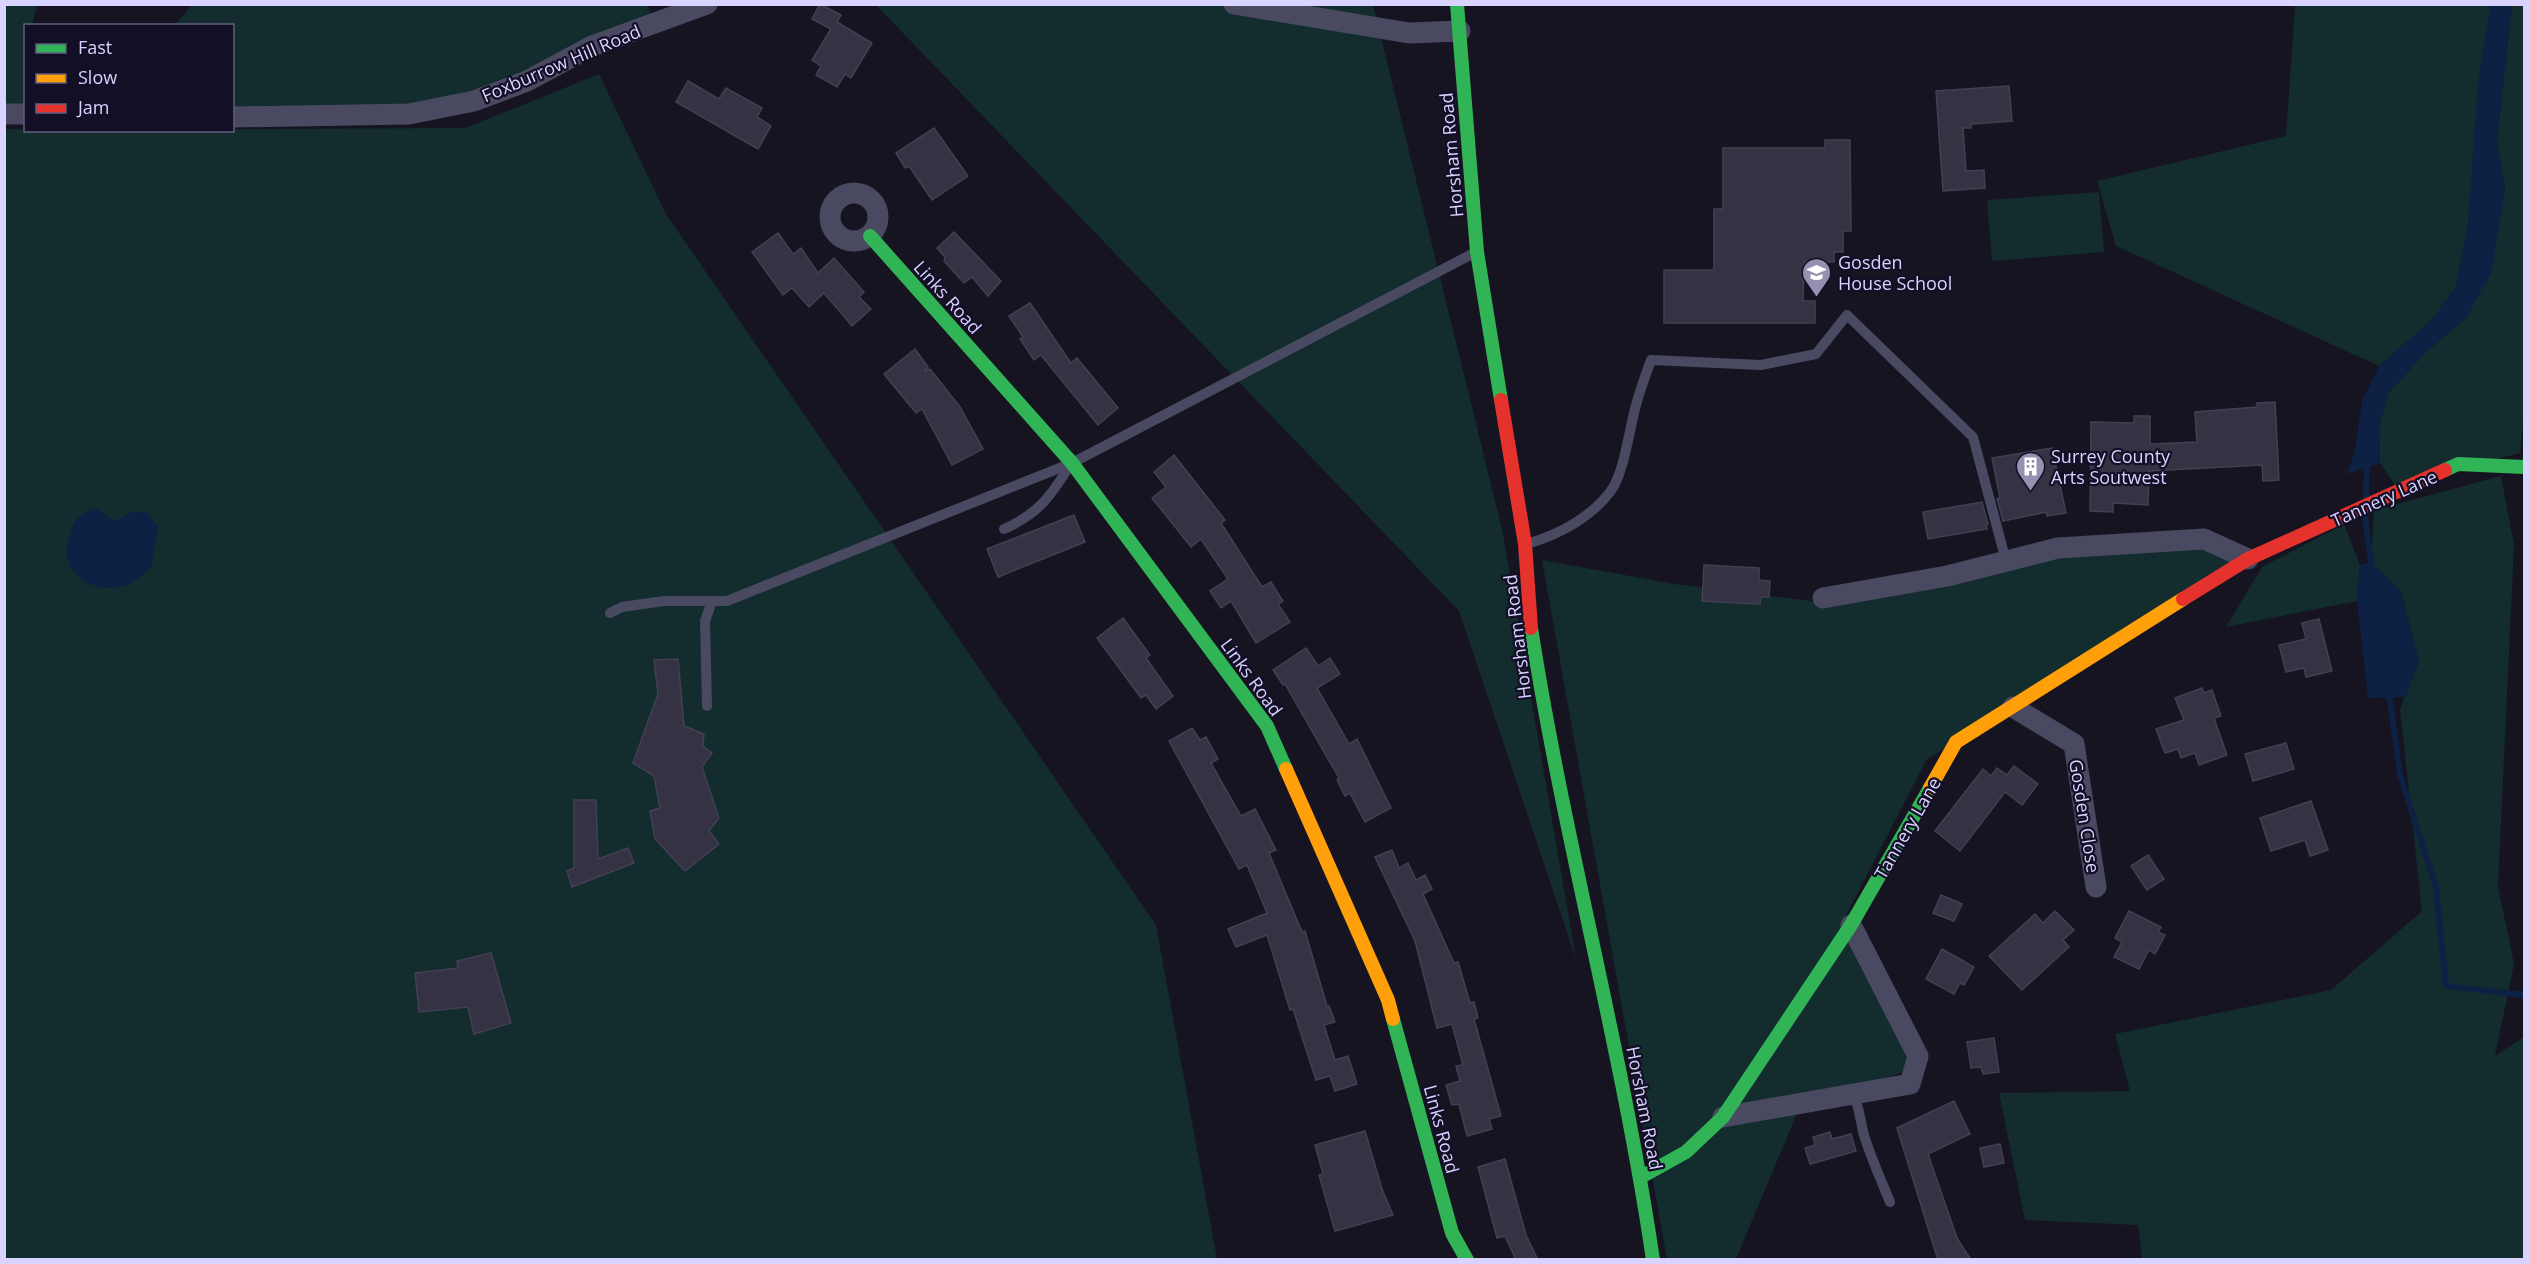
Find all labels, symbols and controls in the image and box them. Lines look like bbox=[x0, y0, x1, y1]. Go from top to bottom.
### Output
street label: Foxburrow Hill Road bbox=[478, 19, 644, 107]
legend bbox=[24, 24, 234, 132]
text: Fast bbox=[78, 35, 112, 59]
text: Slow bbox=[78, 65, 117, 89]
street label: Horsham Road bbox=[1434, 92, 1468, 218]
text: Jam bbox=[76, 95, 110, 119]
place label: Gosden House School bbox=[1838, 250, 1952, 295]
street label: Links Road bbox=[909, 255, 987, 339]
school or university icon: Gosden House School bbox=[1801, 256, 1833, 298]
place label: Surrey County Arts Soutwest bbox=[2051, 444, 2171, 489]
building icon: Surrey County Arts Soutwest bbox=[2014, 450, 2046, 492]
street label: Tannery Lane bbox=[2327, 464, 2441, 532]
street label: Horsham Road bbox=[1497, 573, 1537, 701]
street label: Links Road bbox=[1216, 633, 1288, 721]
street label: Gosden Close bbox=[2064, 757, 2106, 875]
street label: Tannery Lane bbox=[1868, 773, 1946, 883]
street label: Horsham Road bbox=[1621, 1044, 1669, 1172]
street label: Links Road bbox=[1419, 1082, 1465, 1176]

